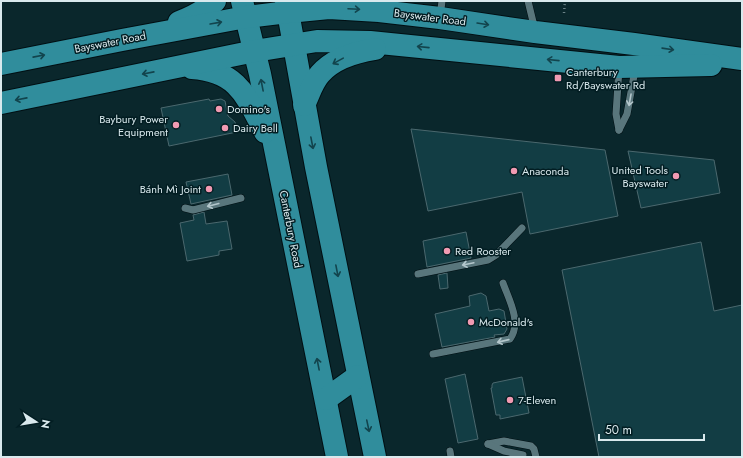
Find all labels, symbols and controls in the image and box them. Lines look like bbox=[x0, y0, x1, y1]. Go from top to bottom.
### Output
street label: Bayswater Road bbox=[393, 5, 467, 29]
one-way arrow bbox=[347, 6, 360, 13]
one-way arrow bbox=[209, 19, 222, 27]
one-way arrow bbox=[477, 20, 490, 28]
street label: Bayswater Road bbox=[73, 27, 147, 57]
one-way arrow bbox=[417, 43, 430, 51]
one-way arrow bbox=[661, 45, 674, 53]
one-way arrow bbox=[32, 52, 45, 60]
one-way arrow bbox=[547, 57, 560, 64]
one-way arrow bbox=[332, 58, 344, 65]
place label: Canterbury Rd/Bayswater Rd bbox=[566, 64, 645, 93]
one-way arrow bbox=[142, 70, 155, 78]
marker: Canterbury Rd/Bayswater Rd bbox=[553, 73, 563, 83]
one-way arrow bbox=[258, 79, 266, 92]
one-way arrow bbox=[625, 93, 633, 106]
one-way arrow bbox=[15, 95, 28, 103]
place label: Domino's bbox=[227, 101, 270, 117]
marker: Domino's bbox=[214, 104, 224, 114]
place label: Baybury Power Equipment bbox=[99, 111, 168, 140]
marker: Baybury Power Equipment bbox=[171, 120, 181, 130]
place label: Dairy Bell bbox=[233, 120, 278, 136]
marker: Dairy Bell bbox=[220, 123, 230, 133]
one-way arrow bbox=[308, 136, 316, 149]
place label: United Tools Bayswater bbox=[612, 162, 669, 191]
place label: Anaconda bbox=[522, 163, 569, 179]
marker: Anaconda bbox=[509, 166, 519, 176]
marker: United Tools Bayswater bbox=[671, 171, 681, 181]
place label: Bánh Mì Joint bbox=[140, 181, 201, 197]
marker: Bánh Mì Joint bbox=[204, 184, 214, 194]
street label: Canterbury Road bbox=[276, 189, 306, 269]
one-way arrow bbox=[207, 202, 220, 209]
place label: Red Rooster bbox=[455, 243, 511, 259]
marker: Red Rooster bbox=[442, 246, 452, 256]
one-way arrow bbox=[462, 260, 475, 268]
one-way arrow bbox=[334, 264, 342, 277]
place label: McDonald's bbox=[479, 314, 534, 330]
marker: McDonald's bbox=[466, 317, 476, 327]
one-way arrow bbox=[497, 337, 510, 345]
one-way arrow bbox=[314, 358, 322, 371]
place label: 7-Eleven bbox=[518, 392, 556, 408]
marker: 7-Eleven bbox=[505, 395, 515, 405]
north arrow bbox=[16, 402, 56, 442]
scale bar bbox=[599, 416, 704, 442]
text: N bbox=[37, 418, 55, 430]
one-way arrow bbox=[365, 419, 373, 432]
text: 50 m bbox=[605, 421, 632, 439]

